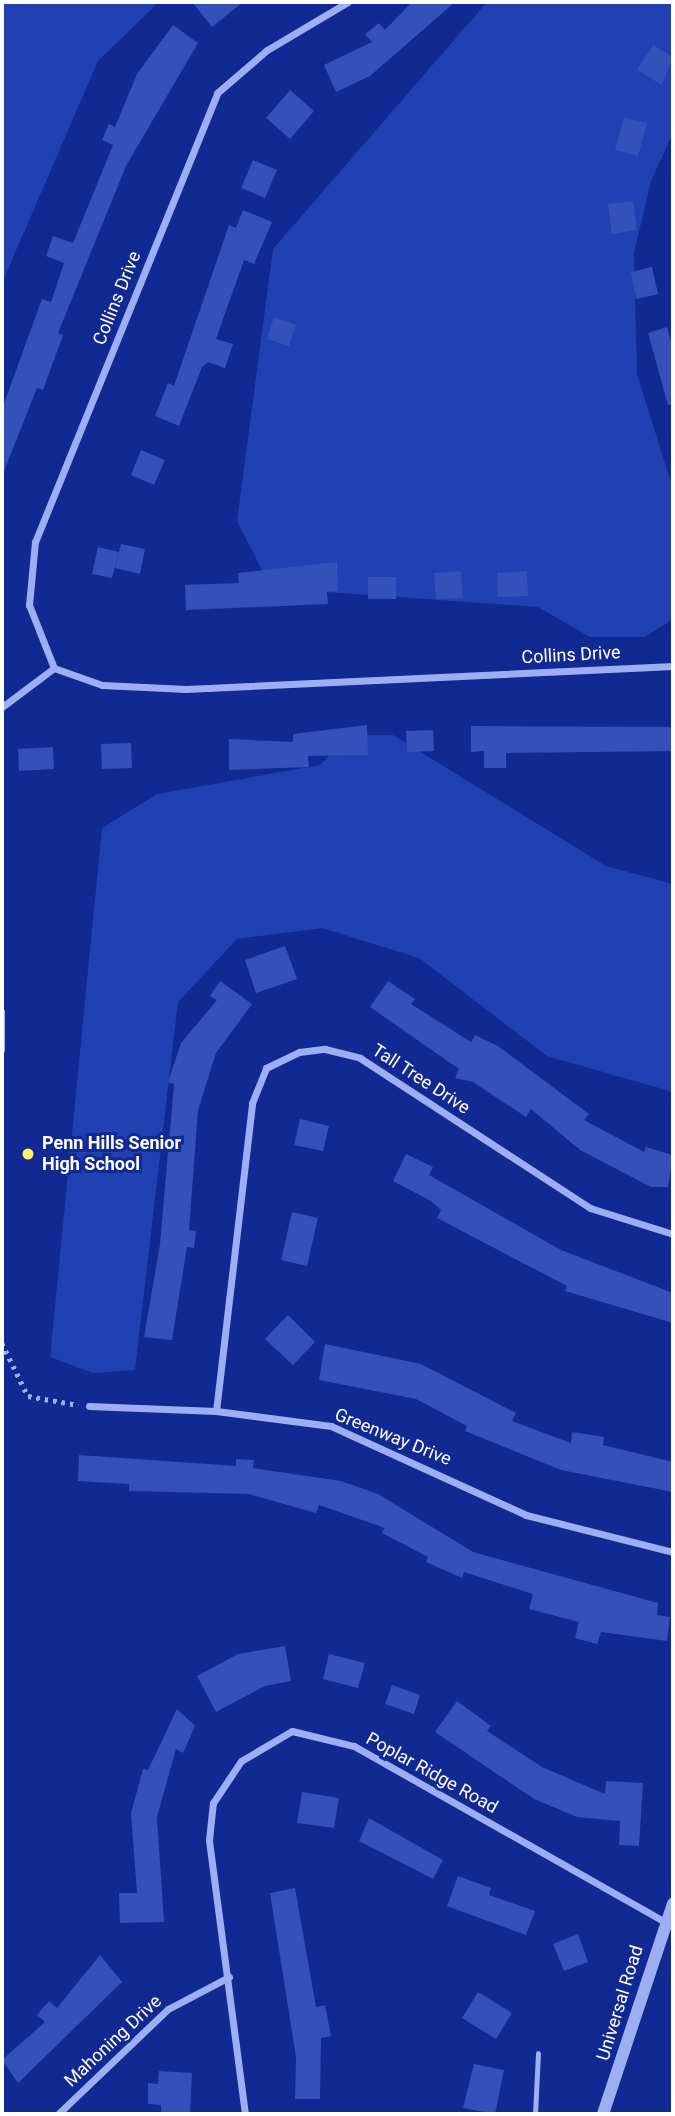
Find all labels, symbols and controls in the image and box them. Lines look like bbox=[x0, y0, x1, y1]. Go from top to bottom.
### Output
street label: Collins Drive bbox=[88, 248, 146, 348]
street label: Collins Drive bbox=[521, 642, 621, 668]
street label: Tall Tree Drive bbox=[368, 1039, 474, 1119]
place label: Penn Hills Senior High School bbox=[42, 1133, 181, 1176]
marker: Penn Hills Senior High School bbox=[20, 1146, 36, 1162]
street label: Greenway Drive bbox=[332, 1404, 454, 1470]
street label: Poplar Ridge Road bbox=[362, 1728, 502, 1818]
street label: Universal Road bbox=[592, 1943, 648, 2063]
street label: Mahoning Drive bbox=[60, 1990, 166, 2092]

